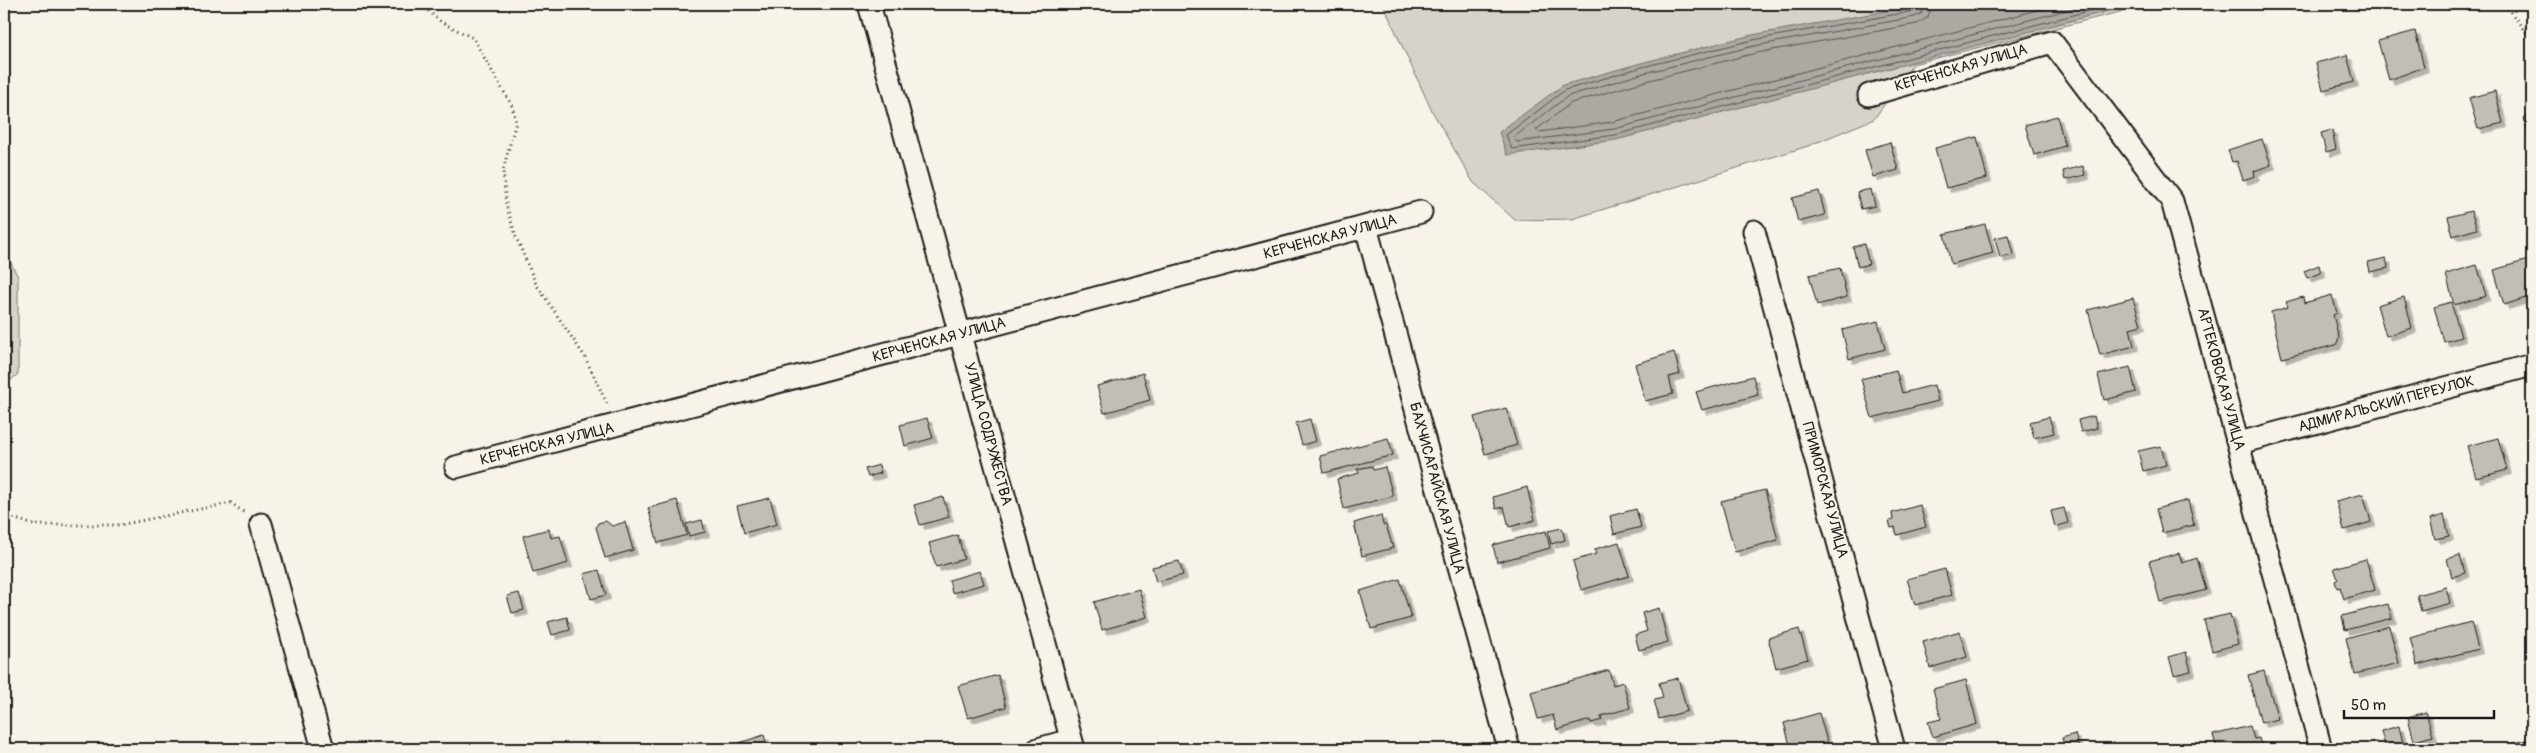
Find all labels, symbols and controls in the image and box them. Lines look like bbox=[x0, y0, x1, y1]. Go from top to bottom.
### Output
street label: КЕРЧЕНСКАЯ УЛИЦА bbox=[1892, 40, 2030, 96]
street label: КЕРЧЕНСКАЯ УЛИЦА bbox=[1261, 210, 1399, 264]
street label: АРТЕКОВСКАЯ УЛИЦА bbox=[2193, 306, 2249, 453]
street label: КЕРЧЕНСКАЯ УЛИЦА bbox=[870, 313, 1008, 367]
street label: УЛИЦА СОДРУЖЕСТВА bbox=[960, 360, 1016, 508]
street label: АДМИРАЛЬСКИЙ ПЕРЕУЛОК bbox=[2296, 371, 2476, 437]
street label: БАХЧИСАРАЙСКАЯ УЛИЦА bbox=[1405, 400, 1469, 576]
street label: КЕРЧЕНСКАЯ УЛИЦА bbox=[478, 418, 616, 470]
street label: ПРИМОРСКАЯ УЛИЦА bbox=[1798, 420, 1852, 560]
scale bar bbox=[2344, 688, 2494, 720]
text: 50 m bbox=[2351, 696, 2386, 715]

